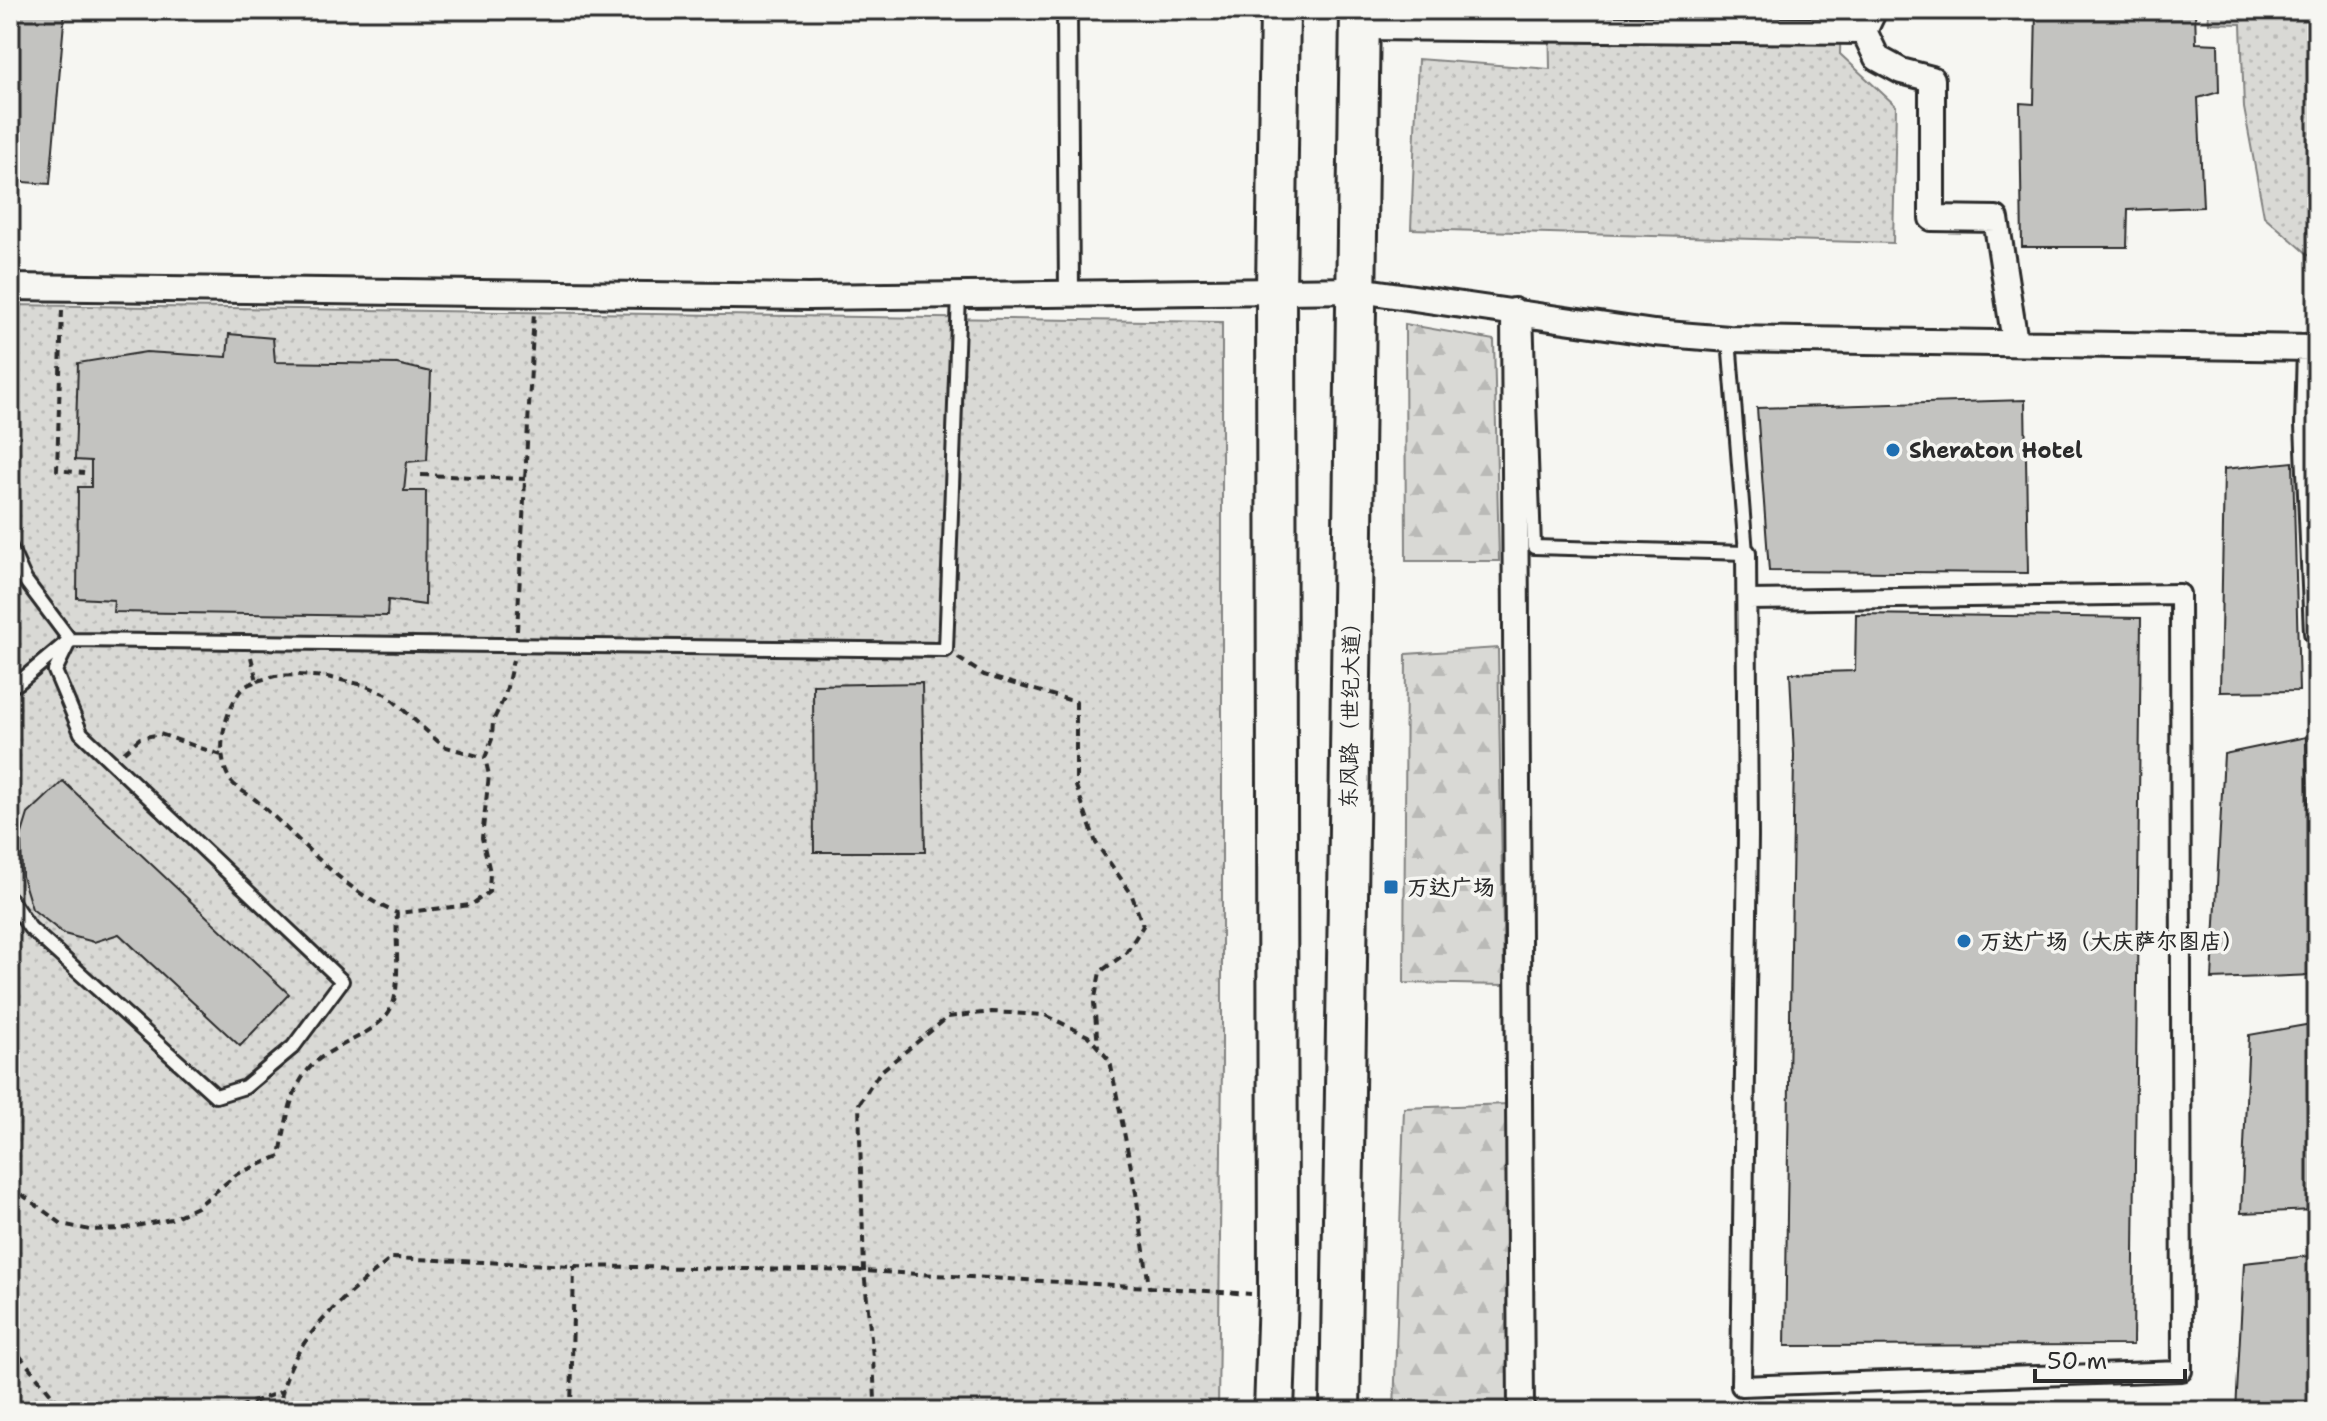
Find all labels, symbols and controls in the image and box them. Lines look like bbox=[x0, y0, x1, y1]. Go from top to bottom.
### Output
place label: Sheraton Hotel bbox=[1909, 436, 2083, 465]
marker: Sheraton Hotel bbox=[1884, 441, 1902, 459]
street label: 东风路（世纪大道） bbox=[1334, 611, 1366, 809]
place label: 万达广场 bbox=[1407, 873, 1495, 902]
marker: 万达广场 bbox=[1382, 878, 1400, 896]
place label: 万达广场（大庆萨尔图店） bbox=[1980, 927, 2244, 956]
marker: 万达广场（大庆萨尔图店） bbox=[1955, 932, 1973, 950]
scale bar bbox=[2035, 1333, 2185, 1383]
text: 50 m bbox=[2047, 1345, 2107, 1377]

